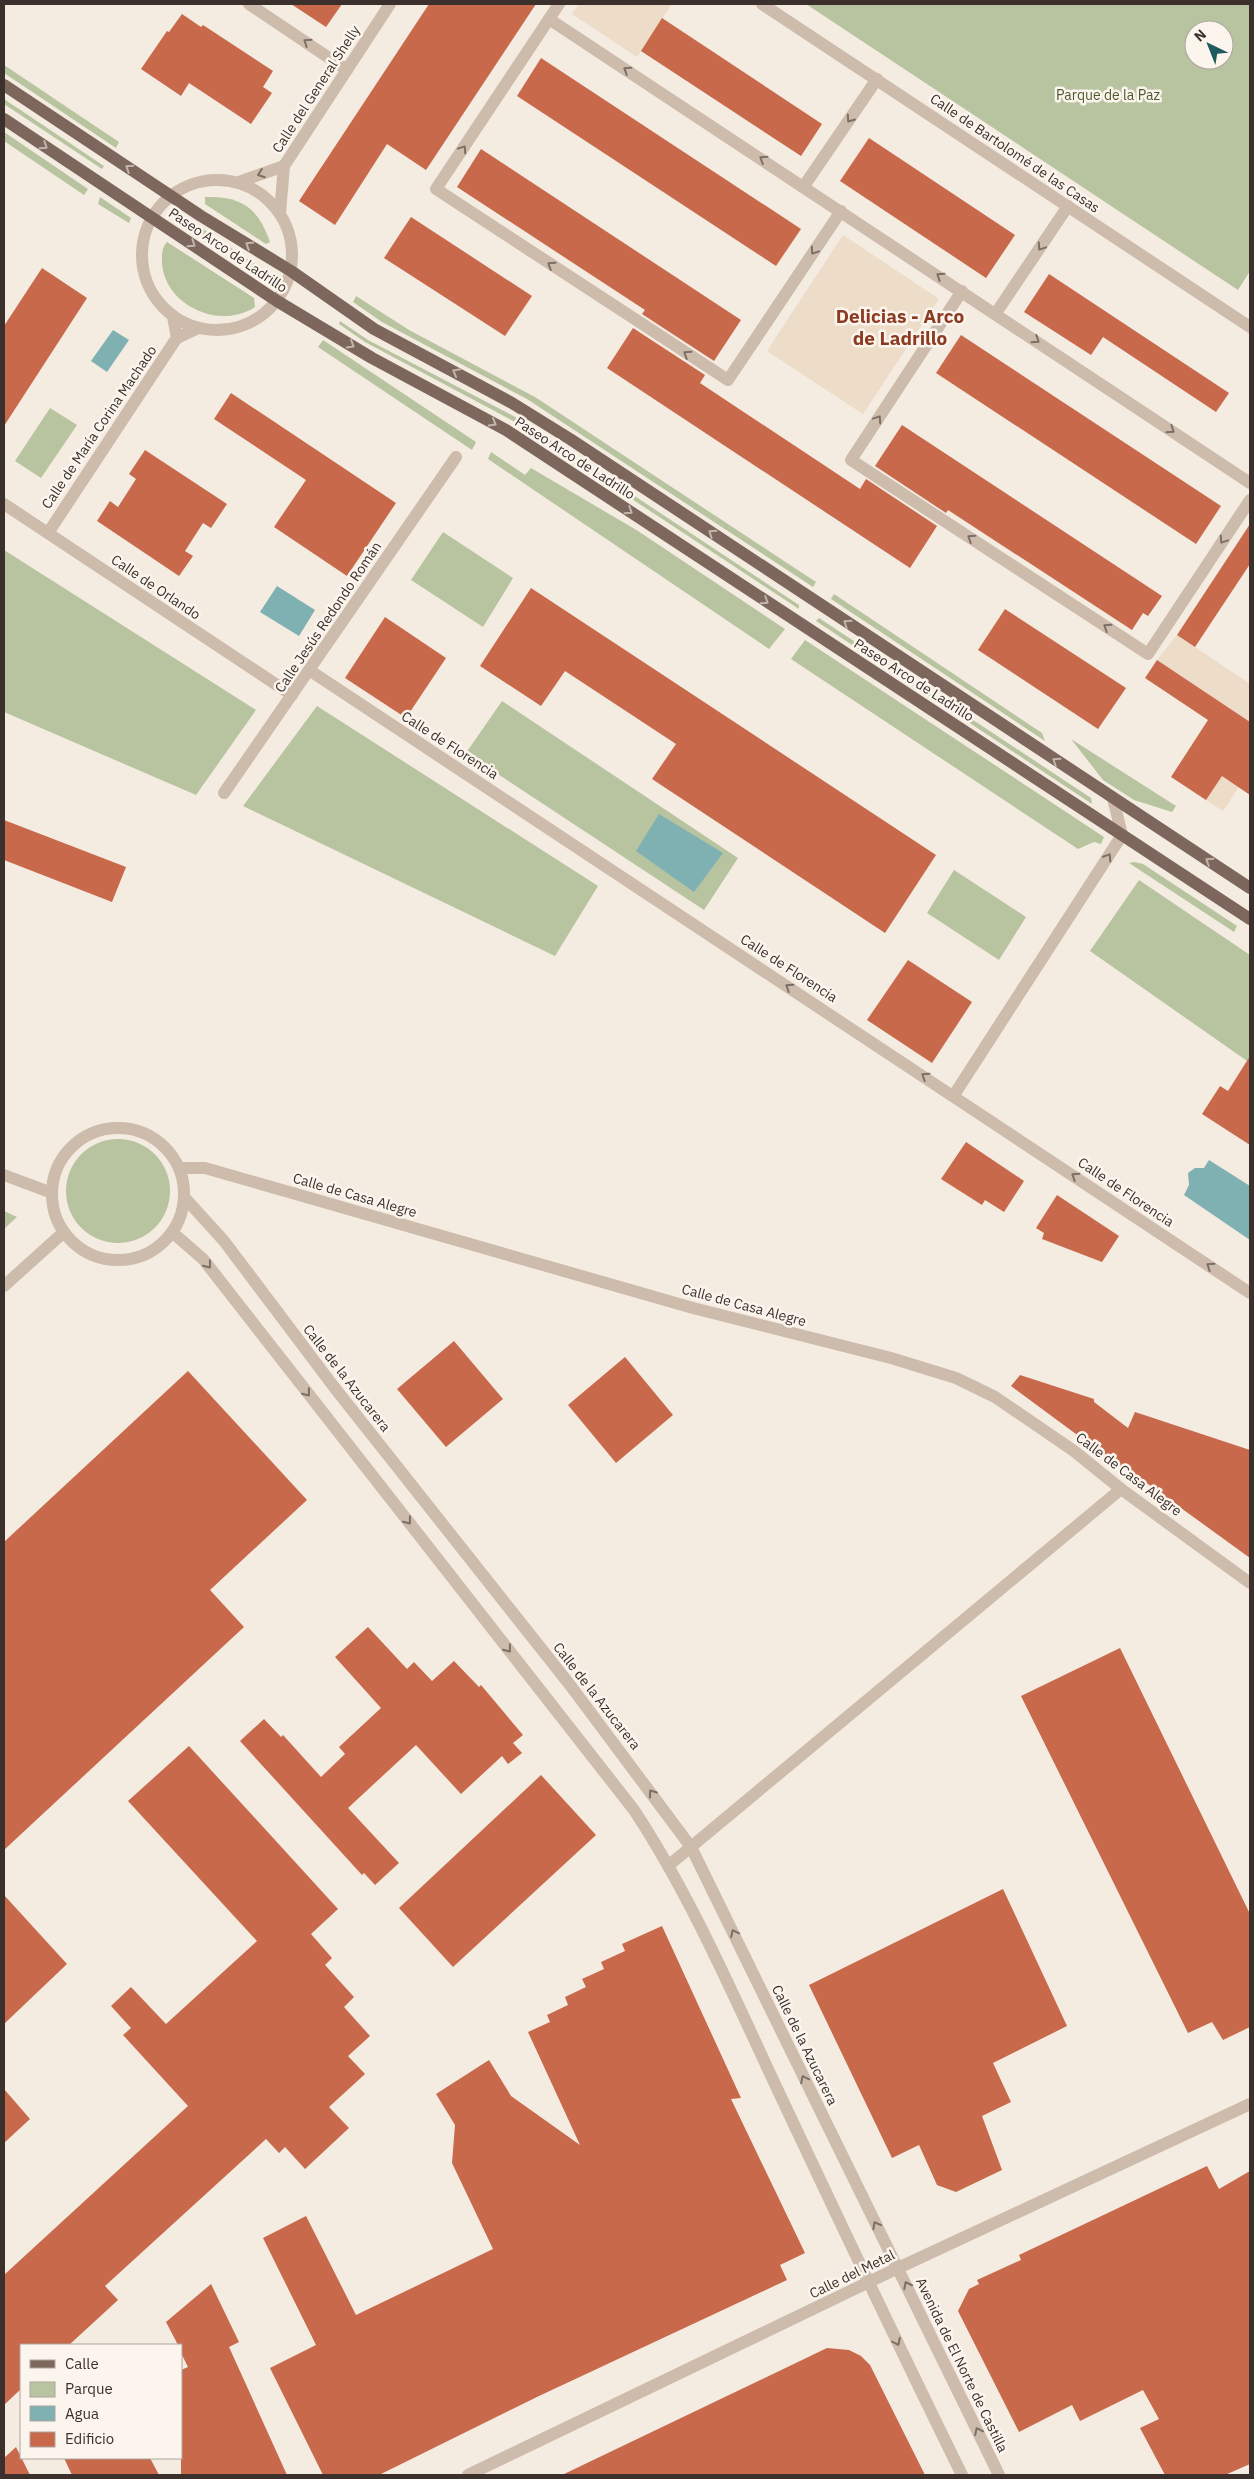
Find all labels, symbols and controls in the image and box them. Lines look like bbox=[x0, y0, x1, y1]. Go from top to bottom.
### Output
north arrow bbox=[1184, 20, 1234, 70]
street label: Calle del General Shelly bbox=[268, 22, 364, 156]
text: N bbox=[1190, 25, 1210, 46]
one-way arrow bbox=[303, 39, 312, 49]
one-way arrow bbox=[623, 67, 633, 76]
park label: Parque de la Paz bbox=[1056, 86, 1160, 104]
street label: Calle de Bartolomé de las Casas bbox=[927, 89, 1103, 217]
one-way arrow bbox=[847, 113, 856, 123]
one-way arrow bbox=[39, 140, 48, 149]
one-way arrow bbox=[457, 145, 466, 154]
one-way arrow bbox=[759, 156, 769, 165]
one-way arrow bbox=[126, 165, 135, 175]
one-way arrow bbox=[257, 168, 266, 178]
street label: Paseo Arco de Ladrillo bbox=[165, 204, 291, 297]
one-way arrow bbox=[186, 238, 196, 247]
one-way arrow bbox=[1037, 241, 1047, 250]
one-way arrow bbox=[246, 242, 255, 252]
one-way arrow bbox=[811, 246, 821, 255]
one-way arrow bbox=[547, 261, 556, 271]
one-way arrow bbox=[937, 273, 946, 283]
district label: Delicias - Arco de Ladrillo bbox=[836, 304, 964, 350]
one-way arrow bbox=[1030, 334, 1040, 343]
one-way arrow bbox=[345, 338, 354, 348]
street label: Calle de María Corina Machado bbox=[38, 342, 161, 512]
one-way arrow bbox=[683, 350, 692, 360]
one-way arrow bbox=[452, 368, 461, 378]
street label: Paseo Arco de Ladrillo bbox=[512, 413, 638, 504]
one-way arrow bbox=[871, 416, 881, 425]
one-way arrow bbox=[488, 417, 497, 427]
one-way arrow bbox=[1166, 424, 1175, 434]
one-way arrow bbox=[624, 505, 633, 515]
one-way arrow bbox=[708, 530, 717, 540]
one-way arrow bbox=[967, 535, 976, 545]
one-way arrow bbox=[1220, 535, 1229, 544]
street label: Calle Jesús Redondo Román bbox=[271, 538, 385, 696]
street label: Calle de Orlando bbox=[108, 550, 204, 624]
one-way arrow bbox=[760, 594, 769, 604]
one-way arrow bbox=[844, 620, 853, 629]
one-way arrow bbox=[1104, 624, 1113, 633]
street label: Paseo Arco de Ladrillo bbox=[851, 635, 977, 726]
street label: Calle de Florencia bbox=[398, 707, 502, 783]
one-way arrow bbox=[1052, 758, 1062, 767]
one-way arrow bbox=[1101, 854, 1111, 863]
one-way arrow bbox=[1206, 858, 1215, 868]
street label: Calle de Florencia bbox=[737, 930, 841, 1006]
one-way arrow bbox=[786, 983, 795, 993]
one-way arrow bbox=[921, 1073, 931, 1082]
street label: Calle de Florencia bbox=[1075, 1153, 1178, 1231]
street label: Calle de Casa Alegre bbox=[291, 1169, 419, 1221]
one-way arrow bbox=[1071, 1172, 1080, 1182]
one-way arrow bbox=[202, 1259, 210, 1268]
one-way arrow bbox=[1206, 1263, 1216, 1272]
street label: Calle de Casa Alegre bbox=[680, 1280, 809, 1330]
street label: Calle de la Azucarera bbox=[299, 1321, 395, 1436]
one-way arrow bbox=[302, 1387, 310, 1396]
street label: Calle de Casa Alegre bbox=[1072, 1428, 1186, 1520]
one-way arrow bbox=[402, 1515, 410, 1524]
street label: Calle de la Azucarera bbox=[549, 1639, 645, 1754]
one-way arrow bbox=[502, 1643, 510, 1652]
one-way arrow bbox=[649, 1789, 658, 1799]
one-way arrow bbox=[730, 1929, 740, 1938]
street label: Calle de la Azucarera bbox=[768, 1982, 842, 2109]
one-way arrow bbox=[800, 2075, 810, 2084]
one-way arrow bbox=[872, 2221, 882, 2230]
street label: Calle del Metal bbox=[806, 2245, 898, 2302]
street label: Avenida de El Norte de Castilla bbox=[912, 2275, 1012, 2456]
one-way arrow bbox=[903, 2281, 913, 2290]
one-way arrow bbox=[891, 2337, 901, 2346]
legend bbox=[20, 2344, 182, 2459]
text: Calle bbox=[65, 2354, 99, 2373]
text: Parque bbox=[65, 2379, 113, 2398]
text: Agua bbox=[65, 2404, 99, 2423]
one-way arrow bbox=[974, 2427, 984, 2436]
text: Edificio bbox=[65, 2429, 114, 2448]

